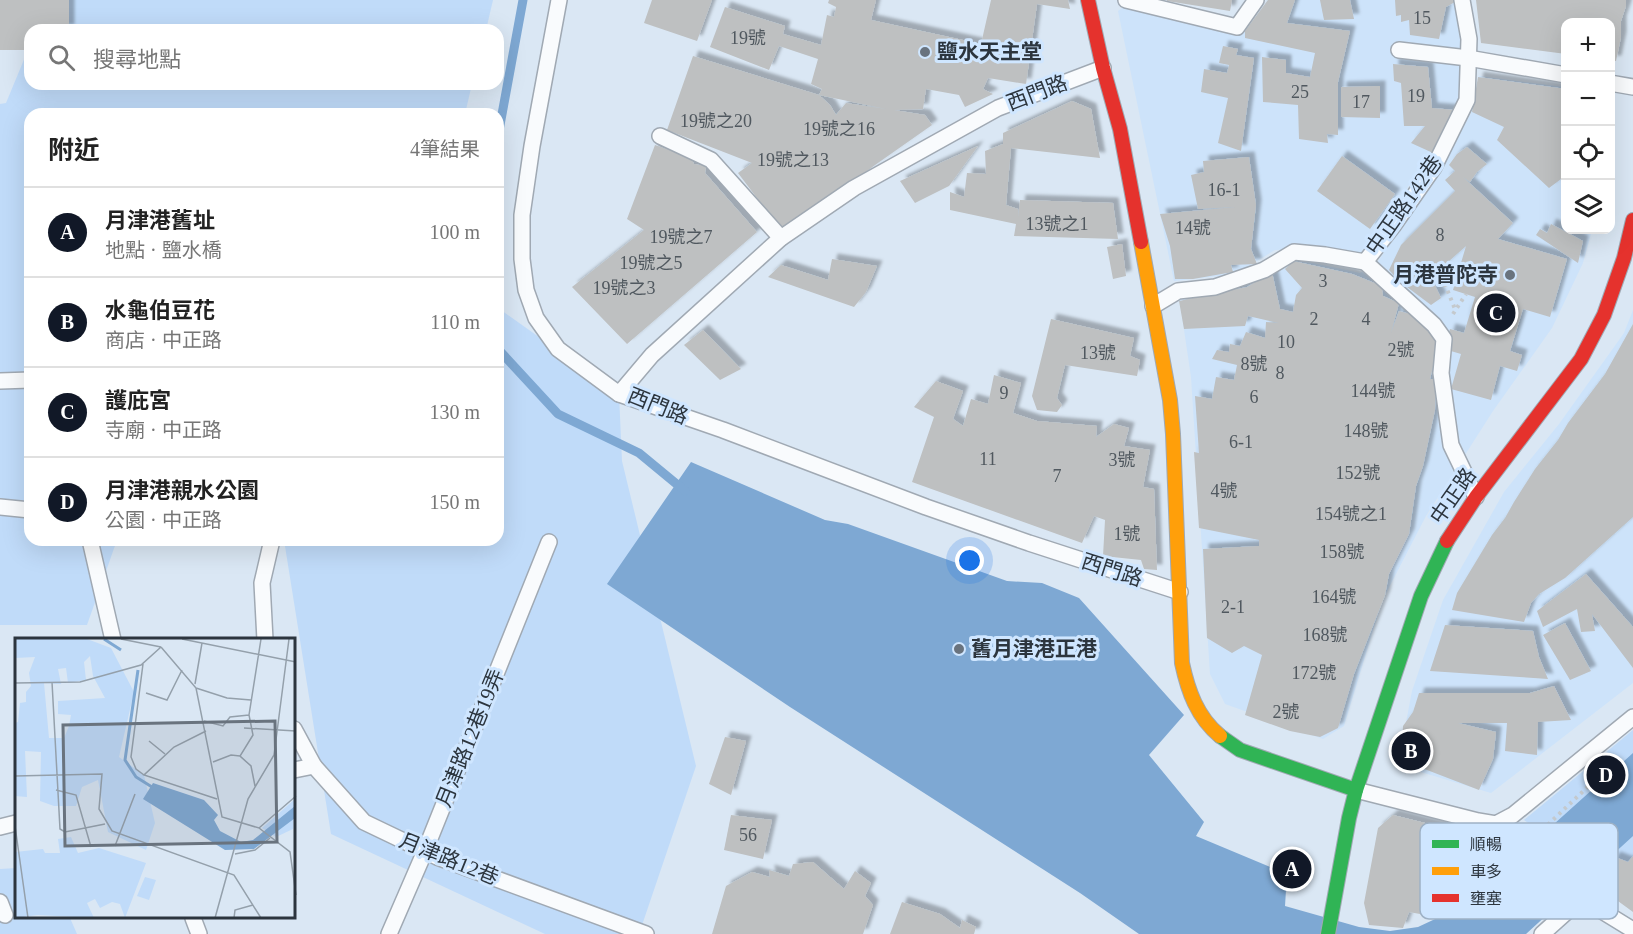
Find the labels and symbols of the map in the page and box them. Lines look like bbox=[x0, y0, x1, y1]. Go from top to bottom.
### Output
house number: 15 bbox=[1413, 8, 1431, 28]
house number: 19號 bbox=[730, 28, 766, 48]
place label: 鹽水天主堂 bbox=[937, 40, 1042, 64]
marker: 鹽水天主堂 bbox=[918, 45, 932, 59]
street label: 西門路 bbox=[1003, 71, 1071, 115]
house number: 25 bbox=[1291, 82, 1309, 102]
house number: 19 bbox=[1407, 86, 1425, 106]
house number: 17 bbox=[1352, 92, 1370, 112]
house number: 19號之20 bbox=[680, 111, 752, 131]
house number: 19號之16 bbox=[803, 119, 875, 139]
house number: 19號之13 bbox=[757, 150, 829, 170]
street label: 中正路142巷 bbox=[1361, 151, 1447, 259]
house number: 16-1 bbox=[1208, 180, 1241, 200]
house number: 13號之1 bbox=[1026, 214, 1089, 234]
house number: 14號 bbox=[1175, 218, 1211, 238]
house number: 8 bbox=[1436, 225, 1445, 245]
house number: 19號之7 bbox=[650, 227, 713, 247]
house number: 19號之5 bbox=[620, 253, 683, 273]
place label: 月港普陀寺 bbox=[1393, 263, 1498, 287]
marker: 月港普陀寺 bbox=[1503, 268, 1517, 282]
house number: 3 bbox=[1319, 271, 1328, 291]
house number: 19號之3 bbox=[593, 278, 656, 298]
pin: C bbox=[1476, 290, 1516, 336]
house number: 2 bbox=[1310, 309, 1319, 329]
house number: 4 bbox=[1362, 309, 1371, 329]
house number: 10 bbox=[1277, 332, 1295, 352]
house number: 2號 bbox=[1388, 340, 1415, 360]
house number: 13號 bbox=[1080, 343, 1116, 363]
house number: 8號 bbox=[1241, 354, 1268, 374]
house number: 8 bbox=[1276, 363, 1285, 383]
house number: 144號 bbox=[1351, 381, 1396, 401]
street label: 西門路 bbox=[624, 383, 692, 429]
house number: 9 bbox=[1000, 383, 1009, 403]
house number: 6 bbox=[1250, 387, 1259, 407]
house number: 148號 bbox=[1344, 421, 1389, 441]
house number: 6-1 bbox=[1229, 432, 1253, 452]
house number: 11 bbox=[979, 449, 997, 469]
house number: 3號 bbox=[1109, 450, 1136, 470]
house number: 152號 bbox=[1336, 463, 1381, 483]
street label: 中正路 bbox=[1425, 463, 1481, 529]
house number: 7 bbox=[1053, 466, 1062, 486]
house number: 4號 bbox=[1211, 481, 1238, 501]
house number: 154號之1 bbox=[1315, 504, 1387, 524]
house number: 1號 bbox=[1114, 524, 1141, 544]
house number: 158號 bbox=[1320, 542, 1365, 562]
your location bbox=[955, 546, 984, 575]
street label: 西門路 bbox=[1078, 549, 1146, 591]
house number: 164號 bbox=[1312, 587, 1357, 607]
house number: 2-1 bbox=[1221, 597, 1245, 617]
house number: 168號 bbox=[1303, 625, 1348, 645]
place label: 舊月津港正港 bbox=[971, 637, 1097, 661]
inset map bbox=[15, 638, 296, 919]
marker: 舊月津港正港 bbox=[952, 642, 966, 656]
house number: 172號 bbox=[1292, 663, 1337, 683]
street label: 月津路12巷19弄 bbox=[431, 665, 509, 811]
house number: 2號 bbox=[1273, 702, 1300, 722]
pin: B bbox=[1392, 728, 1430, 774]
pin: D bbox=[1586, 752, 1626, 798]
legend bbox=[1420, 823, 1618, 919]
house number: 56 bbox=[739, 825, 757, 845]
street label: 月津路12巷 bbox=[396, 828, 502, 890]
text: 順暢 bbox=[1470, 836, 1502, 853]
pin: A bbox=[1272, 846, 1312, 892]
text: 車多 bbox=[1470, 863, 1502, 880]
text: 壅塞 bbox=[1470, 890, 1502, 907]

